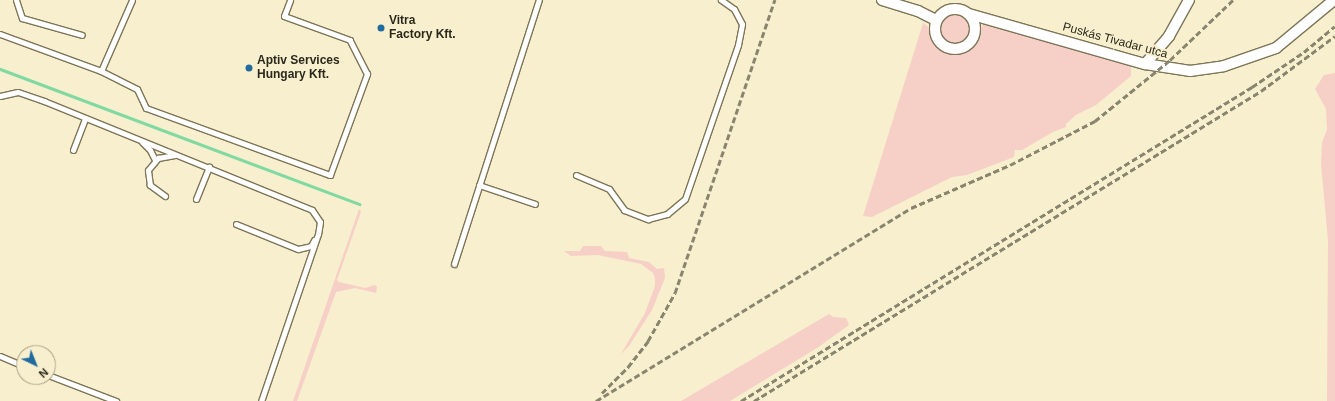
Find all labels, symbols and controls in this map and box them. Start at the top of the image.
place label: Vitra Factory Kft. [389,14,456,42]
street label: Puskás Tivadar utca [1061,20,1169,62]
marker: Vitra Factory Kft. [376,23,386,33]
place label: Aptiv Services Hungary Kft. [257,54,340,82]
marker: Aptiv Services Hungary Kft. [244,63,254,73]
north arrow [16,345,56,385]
text: N [37,366,51,380]

